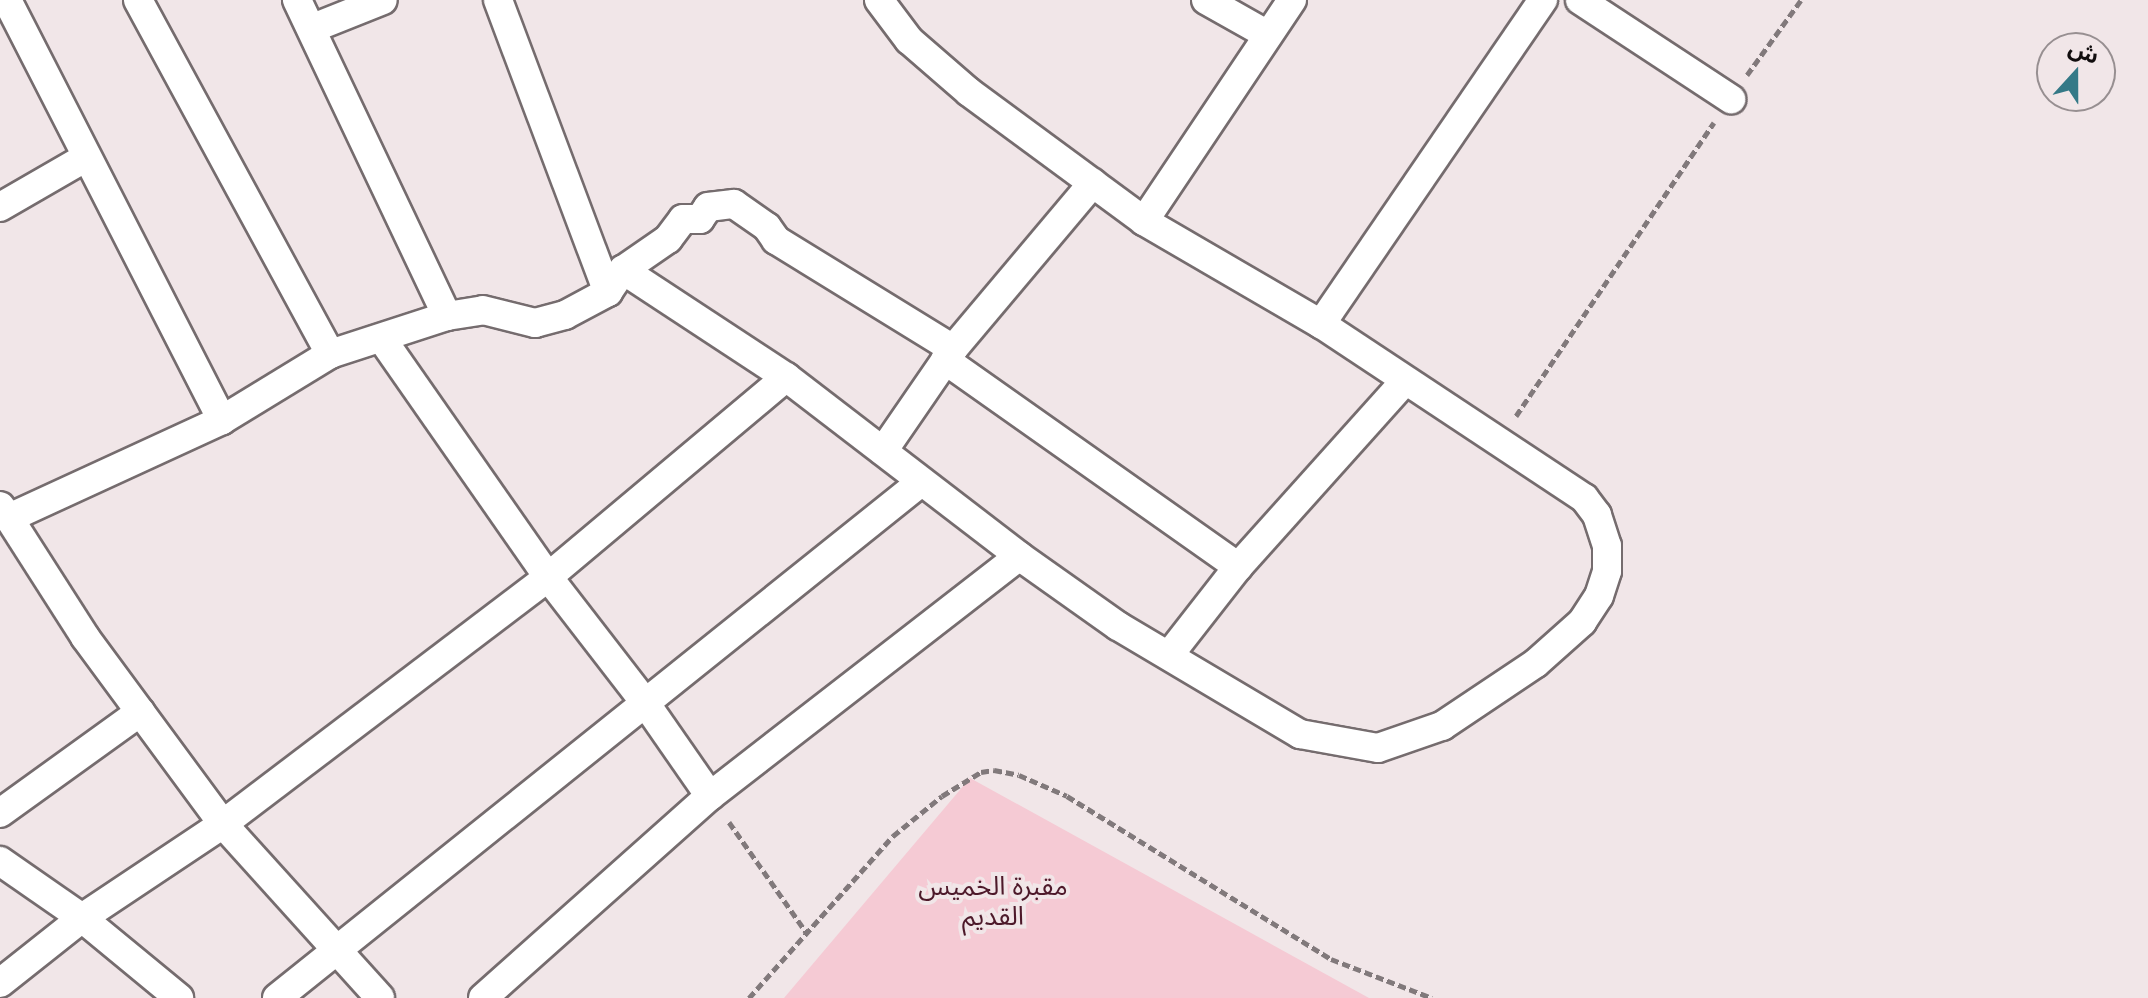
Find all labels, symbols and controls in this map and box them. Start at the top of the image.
north arrow [2036,32,2116,112]
text: ش [2065,33,2103,70]
park label: مقبرة الخميس القديم [918,870,1068,932]

